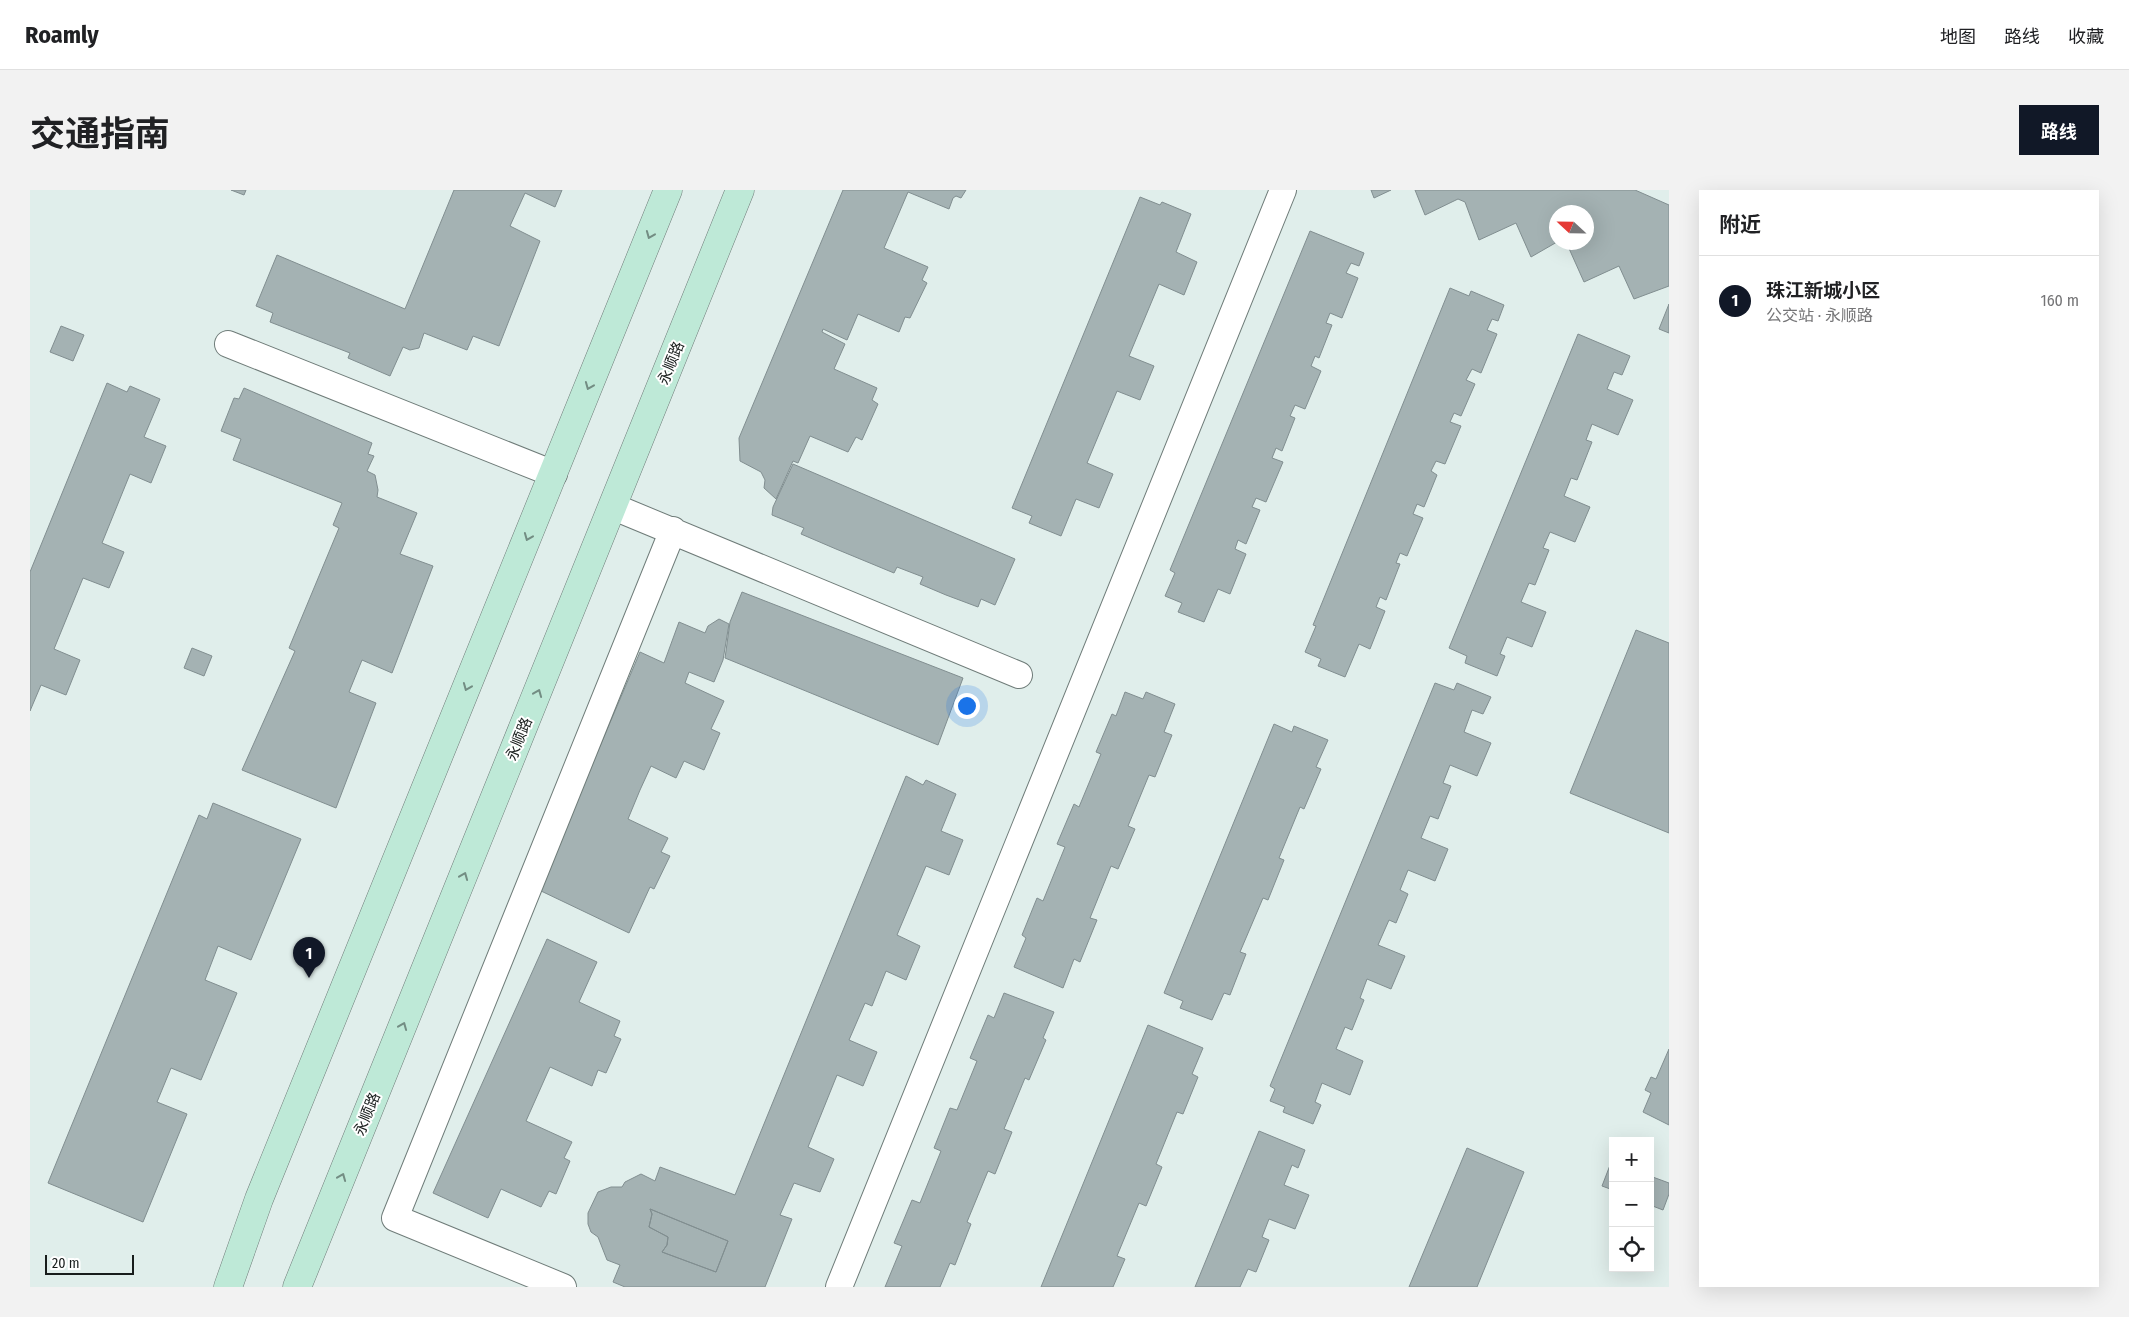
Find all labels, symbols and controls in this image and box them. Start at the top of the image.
text: Roamly [25,21,99,49]
text: 地图 [1940,26,1976,48]
text: 路线 [2004,26,2040,48]
text: 收藏 [2068,26,2104,48]
button: 路线 [2019,105,2099,155]
text: 交通指南 [30,113,170,155]
north arrow [1549,205,1594,250]
text: 附近 [1719,212,1761,238]
one-way arrow [646,230,656,239]
text: 珠江新城小区 [1766,279,1880,302]
text: 1 [1732,291,1738,310]
text: 160 m [2040,291,2079,310]
text: 公交站 · 永顺路 [1766,306,1873,325]
street label: 永顺路 [654,339,688,387]
one-way arrow [585,381,595,390]
one-way arrow [524,532,535,541]
one-way arrow [463,682,473,691]
one-way arrow [532,689,542,698]
your location [954,693,980,719]
street label: 永顺路 [502,715,536,763]
one-way arrow [457,872,468,881]
pin: 1 [293,937,325,978]
one-way arrow [396,1022,407,1031]
street label: 永顺路 [350,1090,384,1138]
map controls [1609,1137,1654,1272]
button: + [1609,1137,1654,1182]
one-way arrow [336,1173,346,1182]
button: − [1609,1182,1654,1227]
button: locate [1609,1227,1654,1272]
scale bar [45,1252,134,1275]
text: 20 m [52,1255,80,1272]

